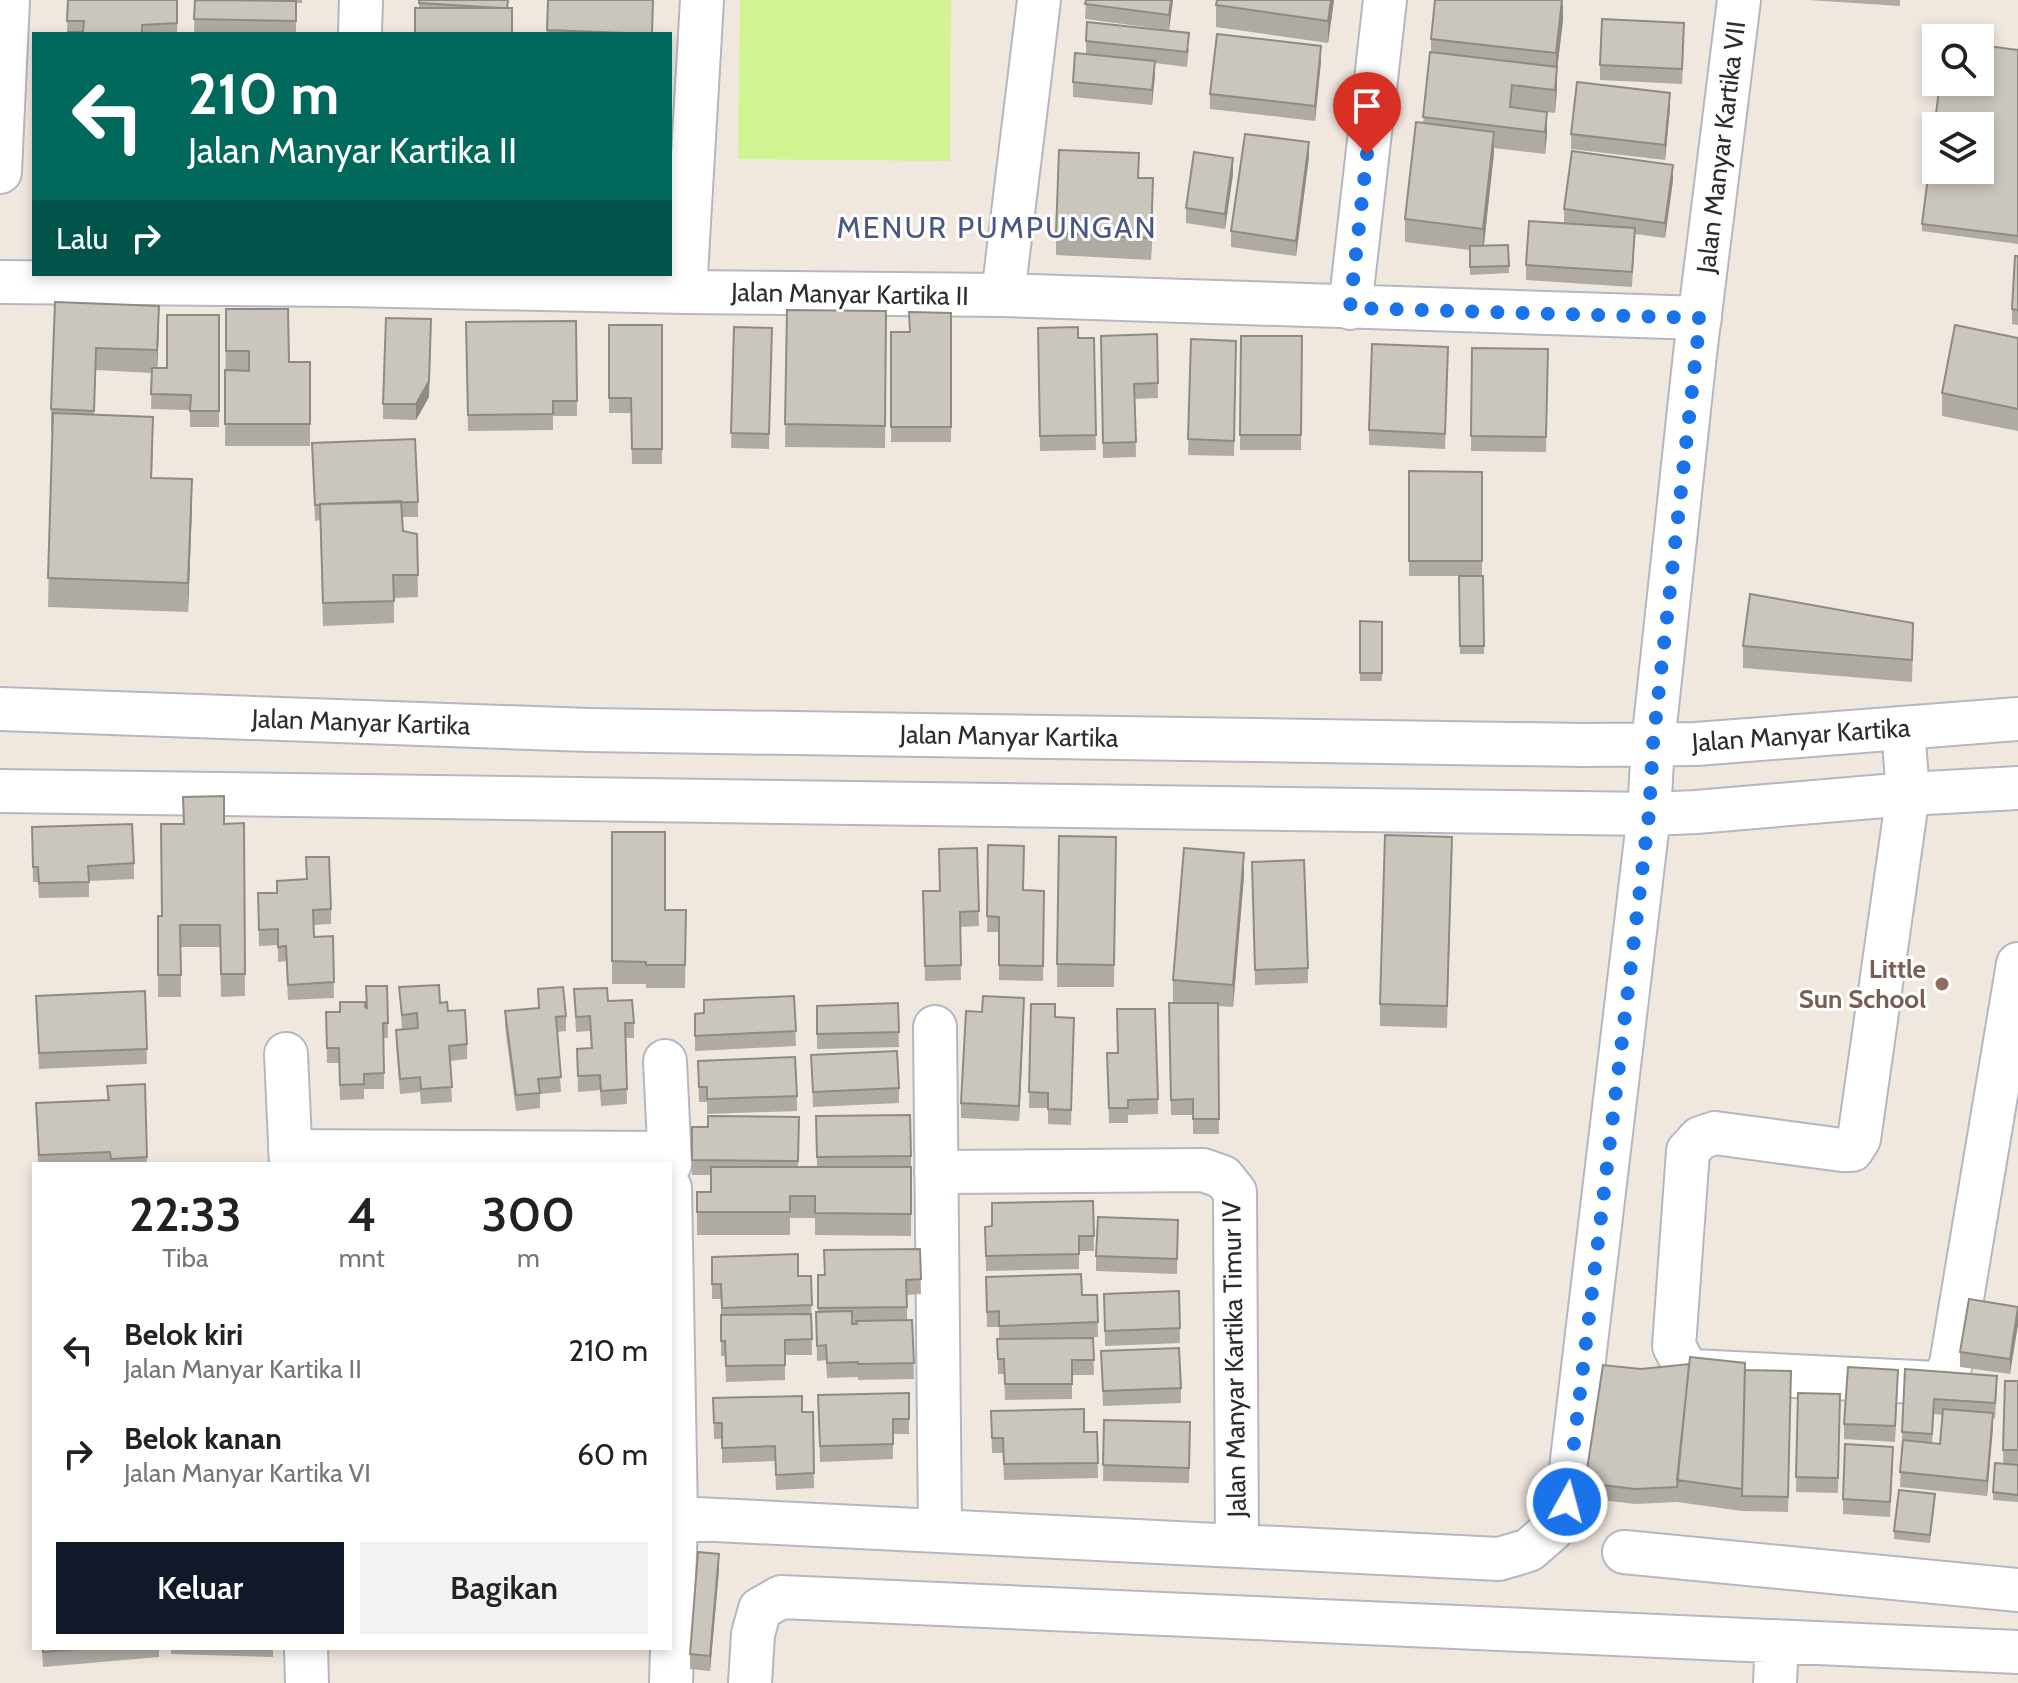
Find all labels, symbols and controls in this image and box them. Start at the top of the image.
street label: Jalan Manyar Kartika VII [1690,19,1752,276]
map controls [1922,24,1994,184]
button: search [1922,24,1994,96]
text: 210 m [188,60,339,128]
icon: left [56,64,160,168]
pin [1333,72,1401,154]
icon: arrive [1345,84,1389,128]
button: layers [1922,112,1994,184]
text: Jalan Manyar Kartika II [188,128,517,172]
district label: MENUR PUMPUNGAN [836,209,1158,246]
icon: right [124,216,168,260]
text: Lalu [56,220,108,257]
street label: Jalan Manyar Kartika II [730,276,969,312]
street label: Jalan Manyar Kartika [250,702,471,742]
street label: Jalan Manyar Kartika [1690,711,1912,759]
street label: Jalan Manyar Kartika [898,718,1119,754]
place label: Little Sun School [1799,953,1926,1015]
marker: Little Sun School [1933,975,1951,993]
text: 22:33 [129,1185,242,1243]
text: 4 [347,1185,376,1243]
text: 300 [482,1185,575,1243]
street label: Jalan Manyar Kartika Timur IV [1215,1200,1253,1519]
text: Tiba [162,1242,208,1274]
text: mnt [339,1242,385,1274]
text: m [517,1242,540,1274]
text: Belok kiri [124,1316,243,1353]
icon: left [56,1328,100,1372]
text: 210 m [568,1332,648,1369]
text: Jalan Manyar Kartika II [124,1353,362,1385]
text: Belok kanan [124,1420,282,1457]
icon: right [56,1432,100,1476]
text: 60 m [577,1436,648,1473]
text: Jalan Manyar Kartika VI [124,1457,371,1489]
position arrow [1525,1460,1609,1544]
button: Keluar [56,1542,344,1634]
button: Bagikan [360,1542,648,1634]

